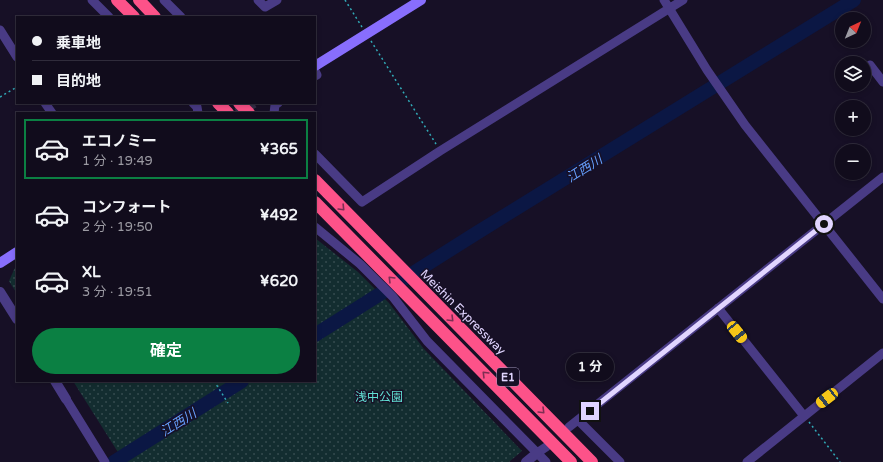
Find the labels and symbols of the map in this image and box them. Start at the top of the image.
north arrow [835,12,871,48]
water label: 江西川 [564,151,607,186]
one-way arrow [337,203,345,211]
route start [815,215,833,233]
street label: Meishin Expressway [418,267,509,358]
one-way arrow [388,276,396,284]
one-way arrow [446,314,454,322]
car [725,319,749,345]
callout: 1 分 [566,353,614,381]
road number: E1 [497,368,519,386]
one-way arrow [482,371,490,379]
car [814,386,840,410]
park label: 浅中公園 [355,390,403,404]
route end [581,402,599,420]
water label: 江西川 [158,405,201,440]
one-way arrow [537,406,545,414]

